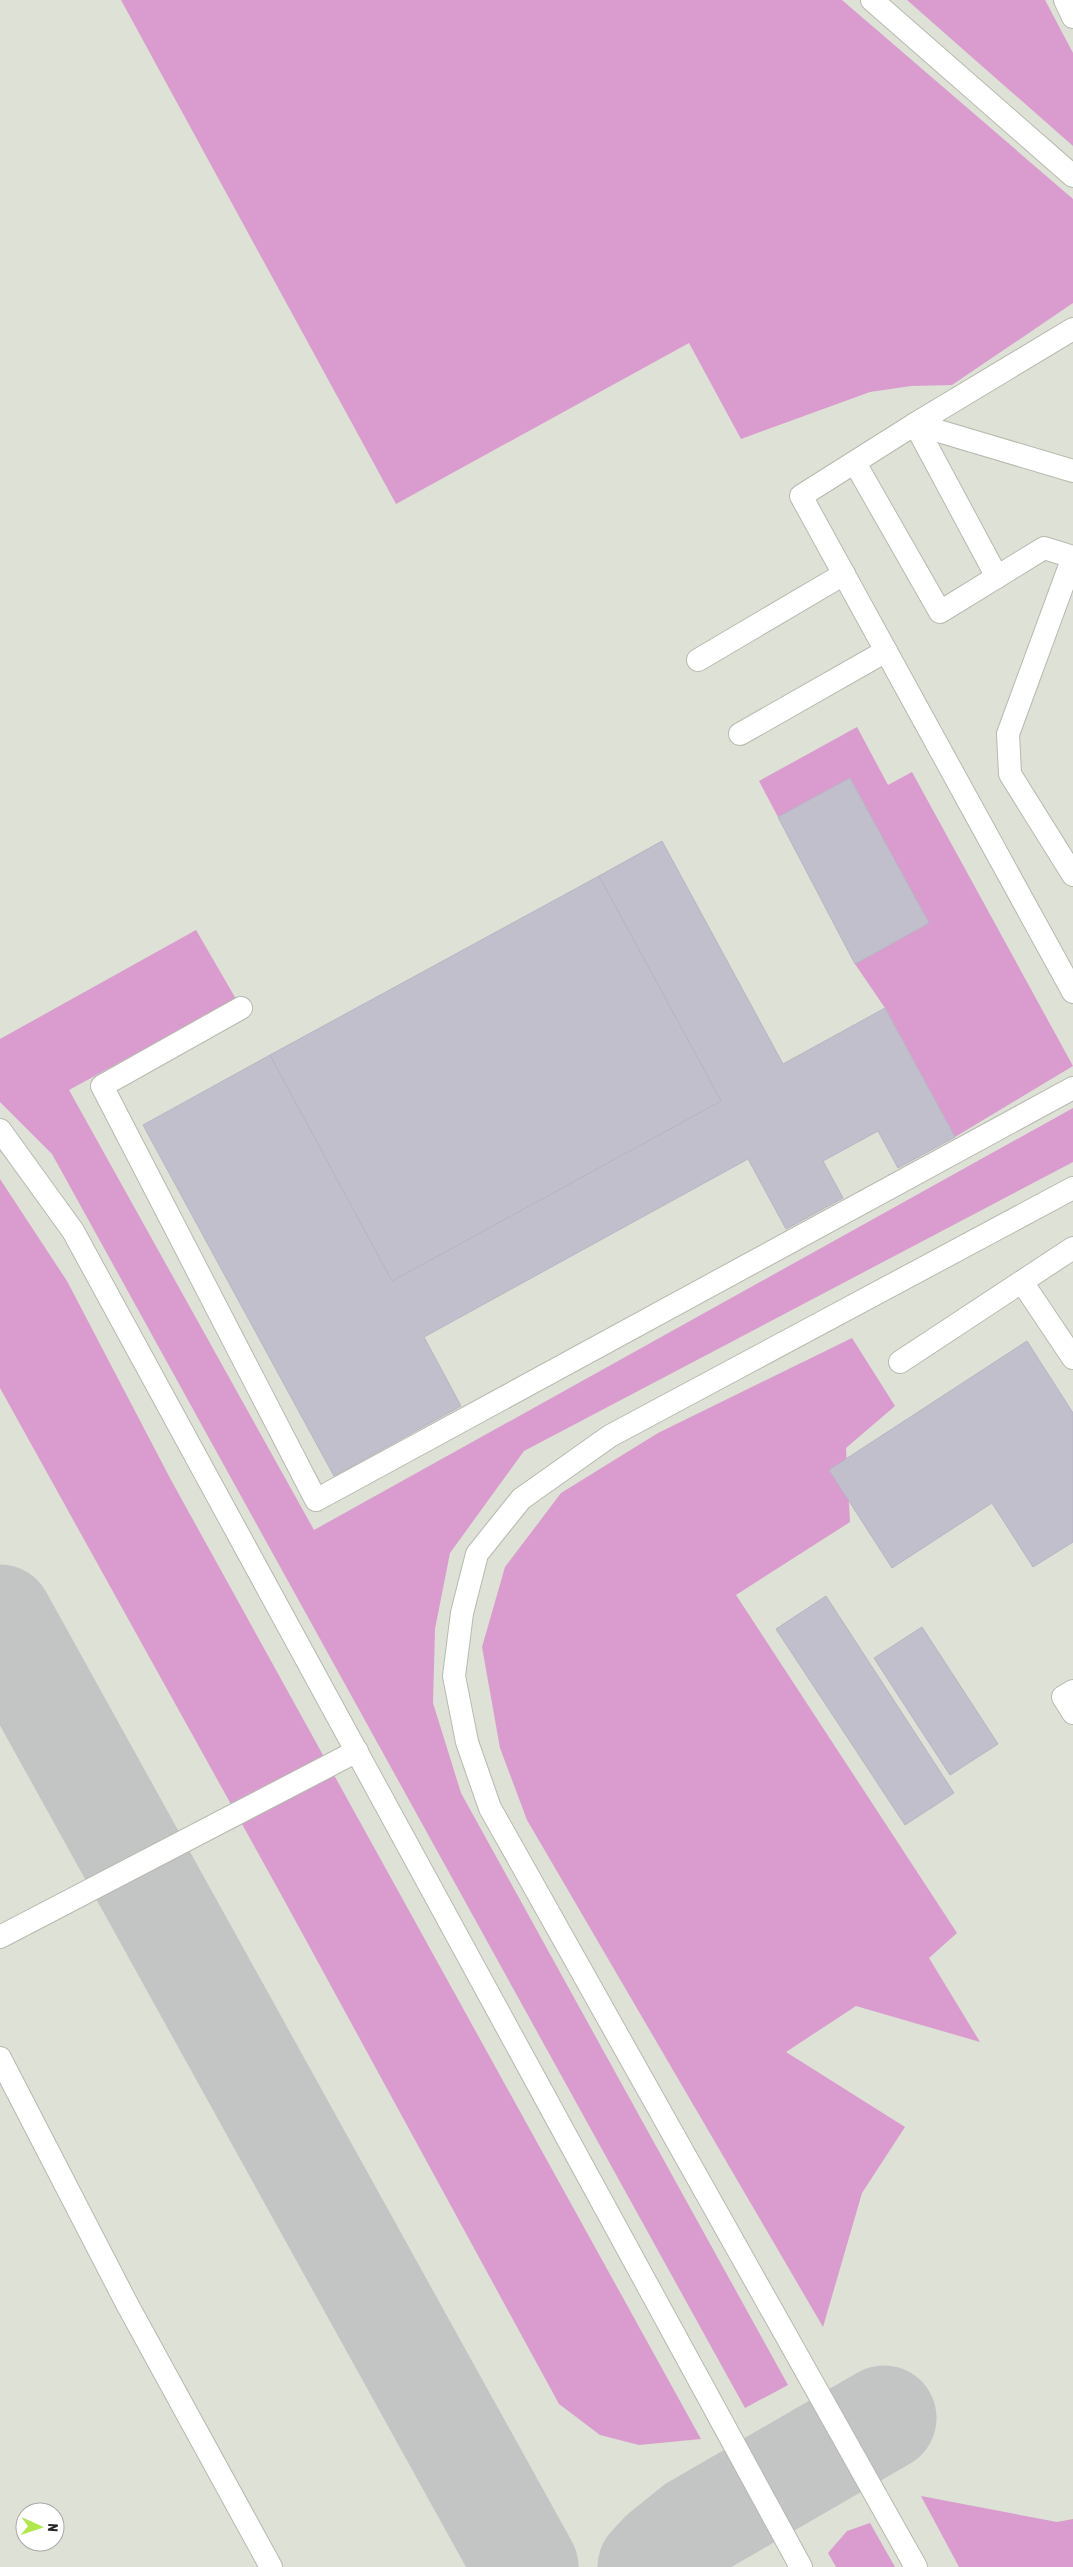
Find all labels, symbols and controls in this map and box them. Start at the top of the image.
north arrow [15,2502,65,2552]
text: N [45,2523,61,2532]

